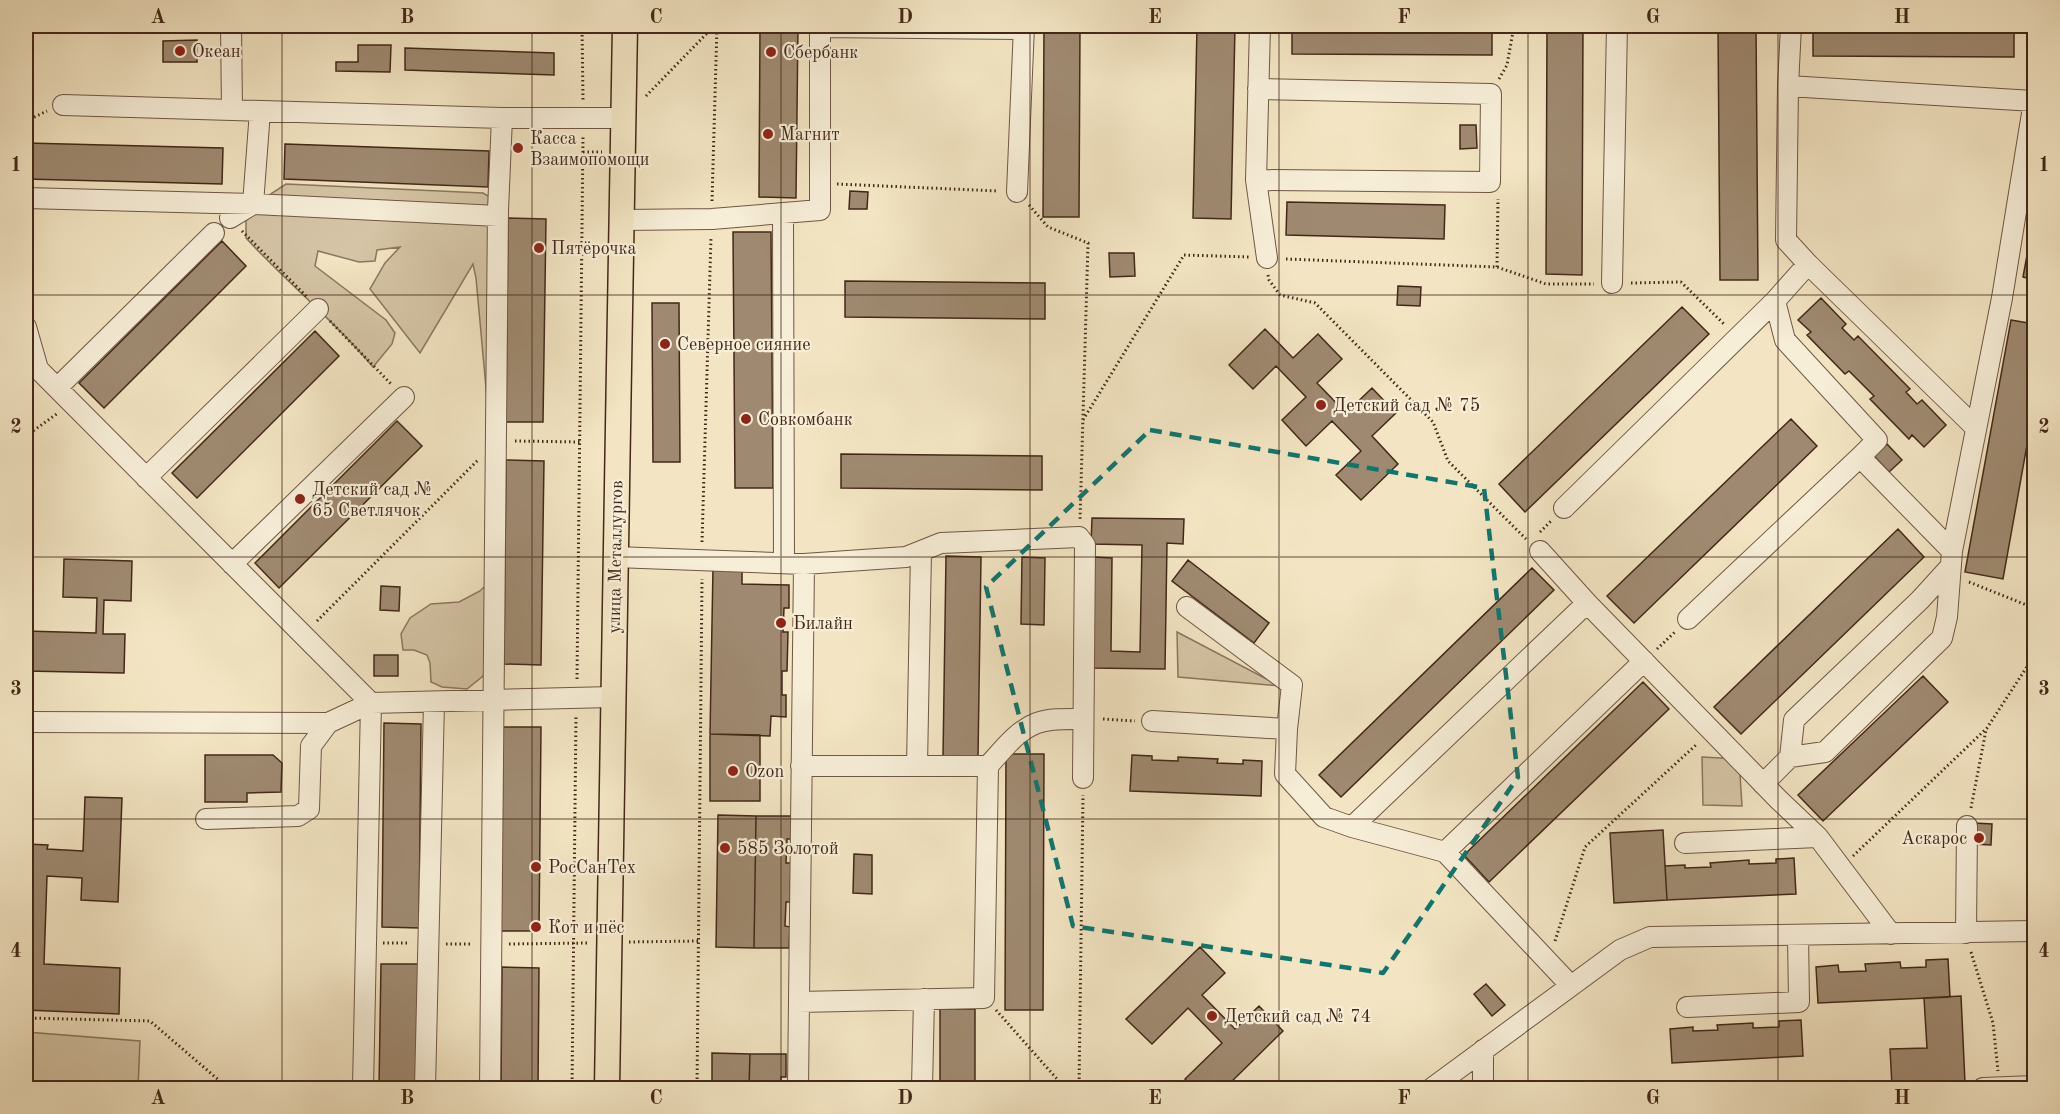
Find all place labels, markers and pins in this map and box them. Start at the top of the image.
place label: Океан [192,43,241,61]
marker: Океан [173,44,187,58]
place label: Сбербанк [783,44,858,62]
marker: Сбербанк [764,45,778,59]
place label: Магнит [780,126,840,144]
marker: Магнит [761,127,775,141]
place label: Касса Взаимопомощи [530,130,650,169]
marker: Касса Взаимопомощи [511,141,525,155]
place label: Пятёрочка [551,240,637,258]
marker: Пятёрочка [532,241,546,255]
place label: Северное сияние [677,336,810,354]
marker: Северное сияние [658,337,672,351]
place label: Детский сад № 75 [1333,397,1480,415]
marker: Детский сад № 75 [1314,398,1328,412]
place label: Совкомбанк [758,411,853,429]
marker: Совкомбанк [739,412,753,426]
place label: Детский сад № 65 Светлячок [312,481,433,520]
marker: Детский сад № 65 Светлячок [293,492,307,506]
place label: Билайн [793,615,853,633]
marker: Билайн [774,616,788,630]
place label: Ozon [745,763,784,781]
marker: Ozon [726,764,740,778]
place label: Аскарос [1901,830,1967,848]
marker: Аскарос [1972,831,1986,845]
place label: 585 Золотой [737,840,839,858]
marker: 585 Золотой [718,841,732,855]
place label: РосСанТех [548,859,636,877]
marker: РосСанТех [529,860,543,874]
place label: Кот и пёс [548,919,624,937]
marker: Кот и пёс [529,920,543,934]
place label: Детский сад № 74 [1224,1008,1371,1026]
marker: Детский сад № 74 [1205,1009,1219,1023]

